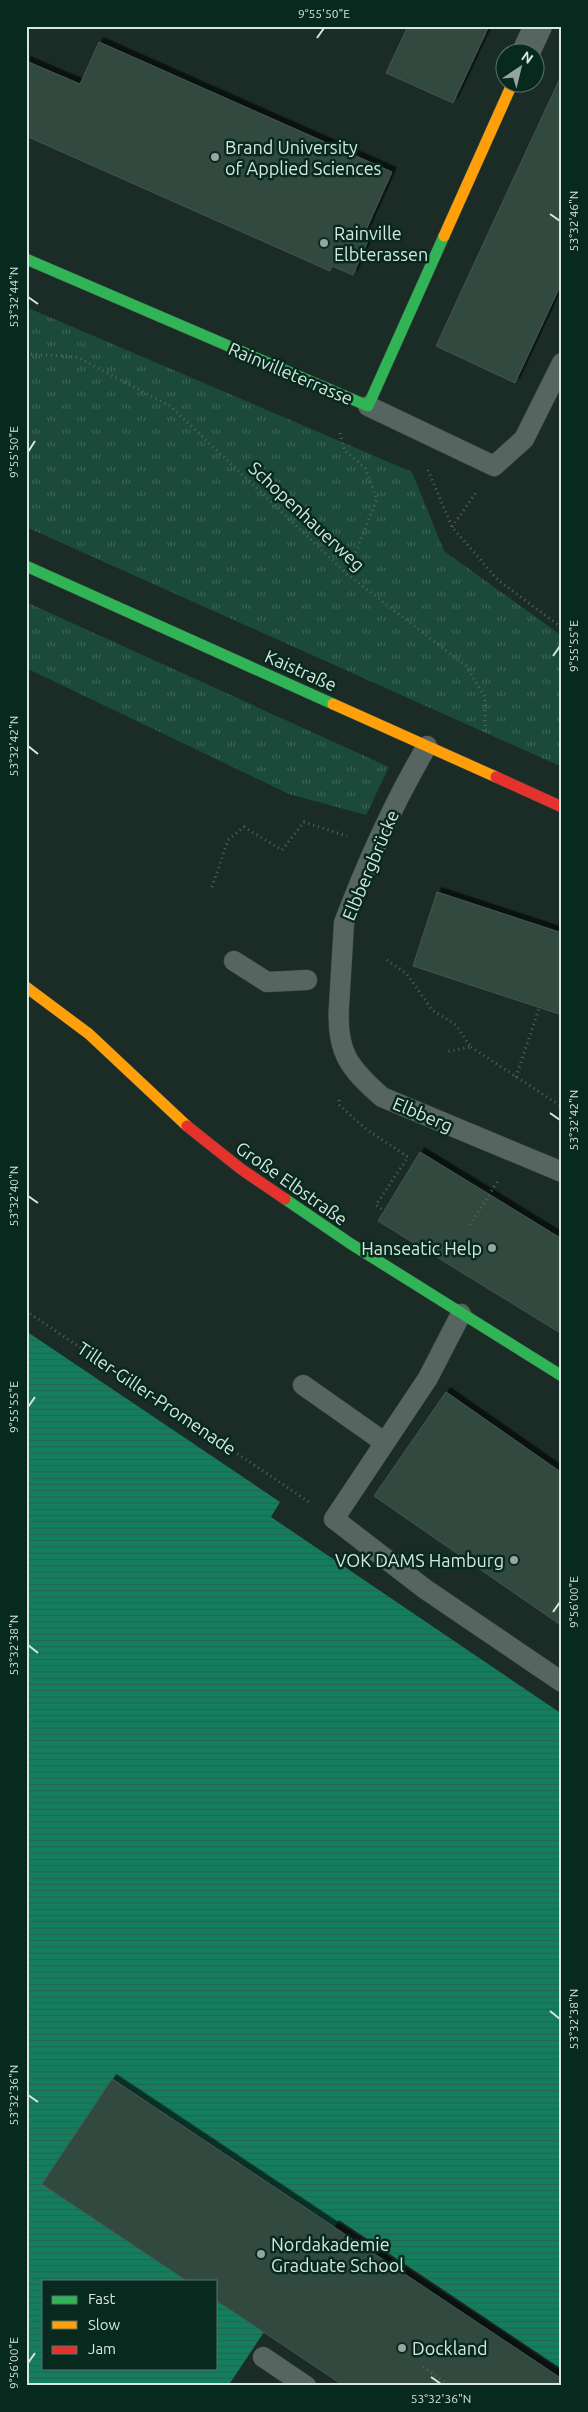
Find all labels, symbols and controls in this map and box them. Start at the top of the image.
text: 9°55'50"E [298,7,350,20]
north arrow [496,42,546,92]
text: N [519,48,536,67]
place label: Brand University of Applied Sciences [225,137,382,178]
marker: Brand University of Applied Sciences [209,151,221,163]
text: 53°32'46"N [567,191,580,251]
place label: Rainville Elbterassen [334,223,428,264]
marker: Rainville Elbterassen [318,237,330,249]
text: 53°32'44"N [7,267,20,327]
street label: Rainvilleterrasse [226,338,356,408]
text: 9°55'50"E [7,426,20,478]
street label: Schopenhauerweg [245,457,369,575]
text: 9°55'55"E [567,620,580,672]
street label: Kaistraße [262,645,340,695]
text: 53°32'42"N [7,716,20,776]
street label: Elbbergbrücke [338,807,402,923]
text: 53°32'42"N [567,1090,580,1150]
street label: Elbberg [390,1092,456,1136]
street label: Große Elbstraße [233,1137,351,1229]
text: 53°32'40"N [7,1166,20,1226]
place label: Hanseatic Help [361,1238,482,1258]
marker: Hanseatic Help [486,1242,498,1254]
street label: Tiller-Giller-Promenade [74,1337,240,1459]
text: 9°55'55"E [7,1381,20,1433]
place label: VOK DAMS Hamburg [335,1550,504,1570]
marker: VOK DAMS Hamburg [508,1554,520,1566]
text: 9°56'00"E [567,1576,580,1628]
text: 53°32'38"N [7,1615,20,1675]
text: 53°32'38"N [567,1989,580,2049]
text: 53°32'36"N [7,2065,20,2125]
place label: Nordakademie Graduate School [271,2234,404,2275]
marker: Nordakademie Graduate School [255,2248,267,2260]
legend [42,2280,218,2370]
text: Fast [88,2290,116,2307]
text: Slow [88,2316,121,2333]
text: 9°56'00"E [7,2337,20,2389]
place label: Dockland [412,2338,488,2358]
text: Jam [88,2340,116,2357]
marker: Dockland [396,2342,408,2354]
text: 53°32'36"N [411,2392,471,2405]

